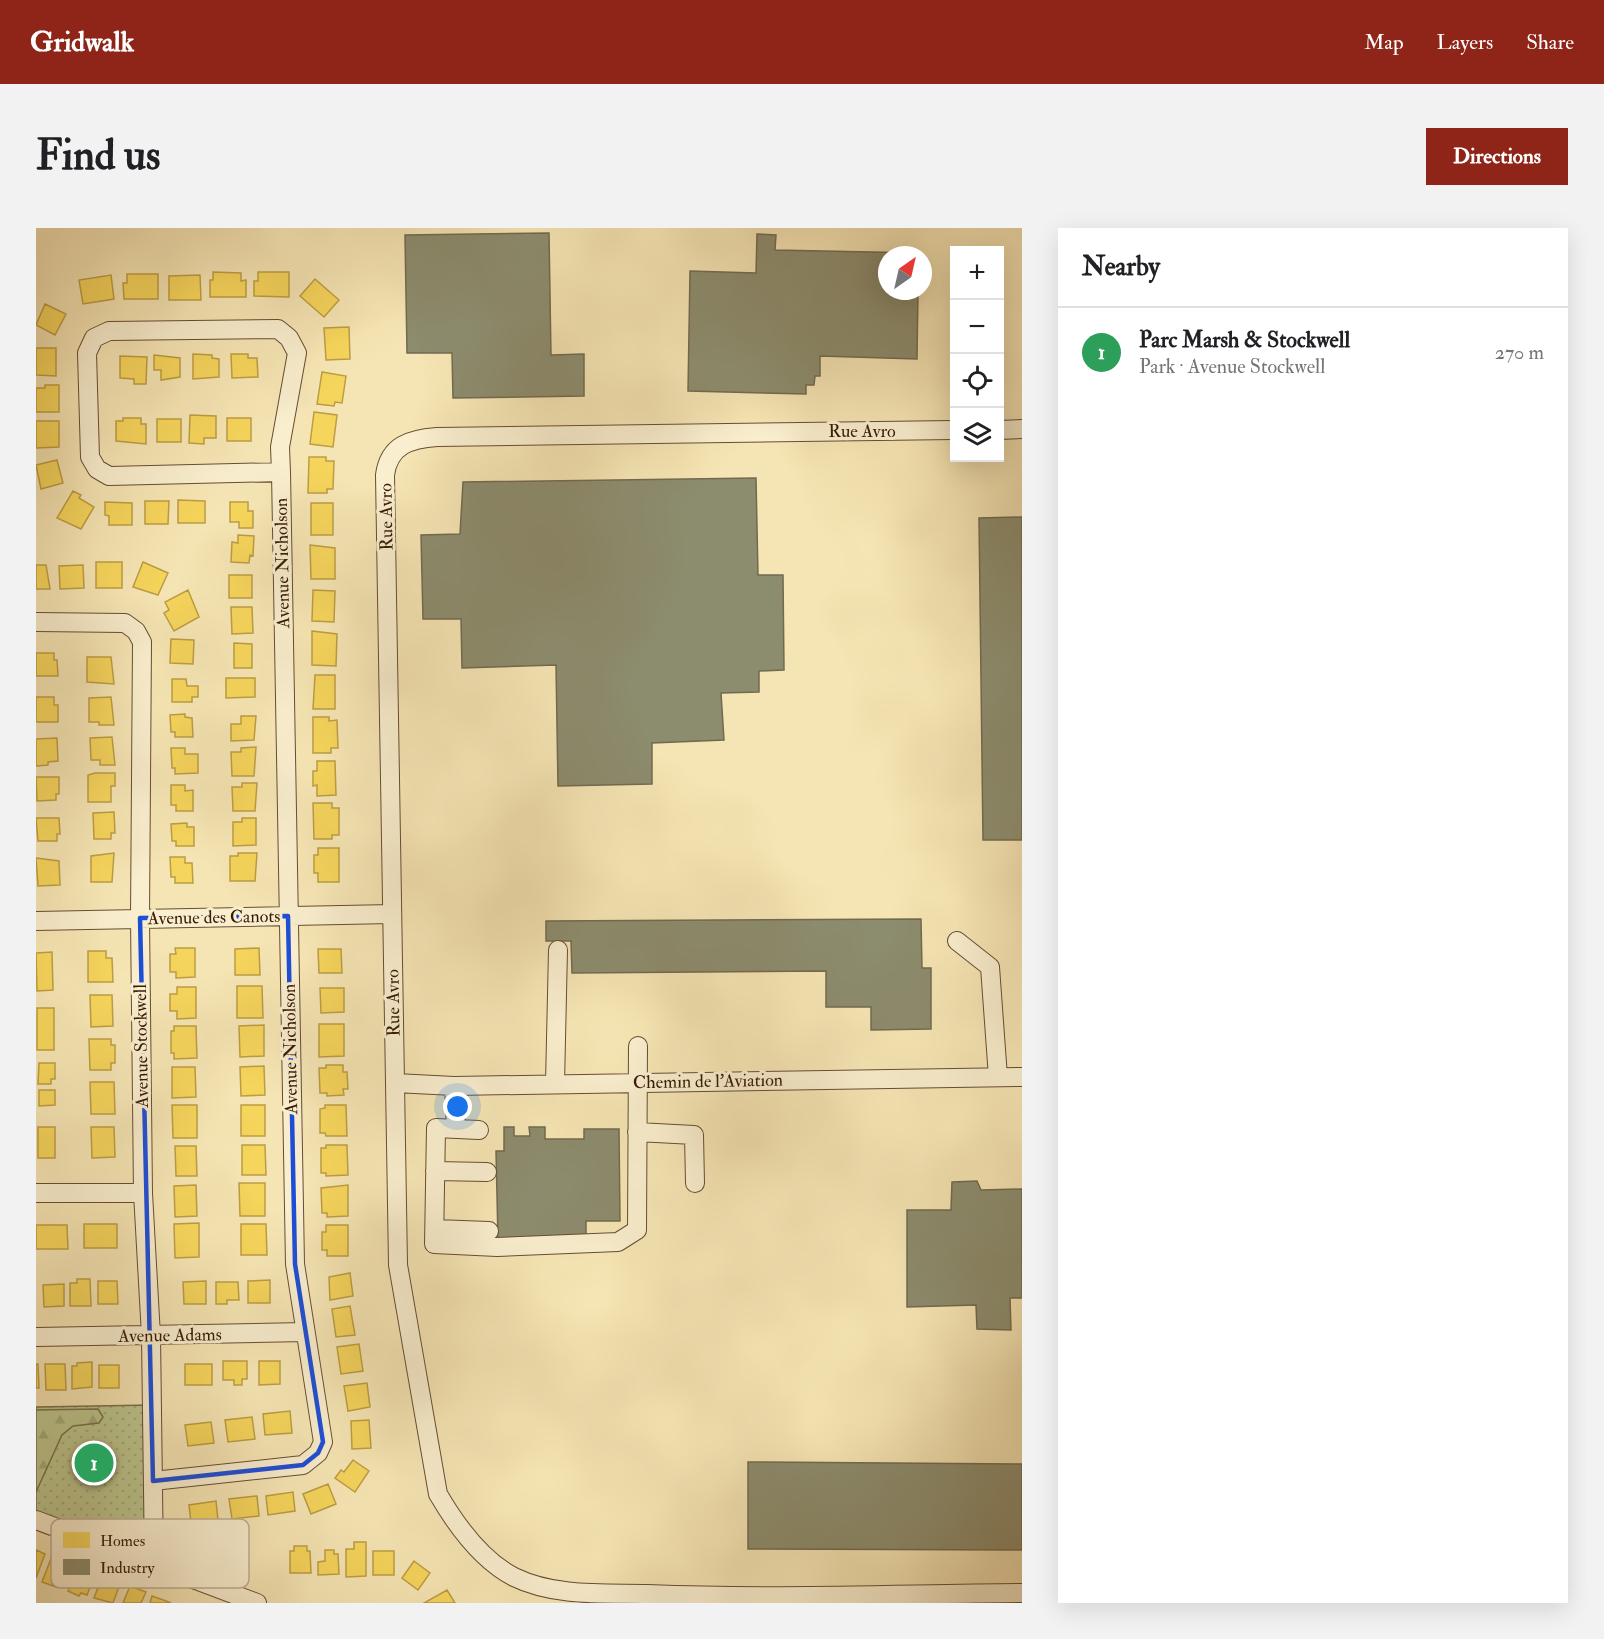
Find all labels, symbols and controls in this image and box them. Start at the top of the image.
text: Gridwalk [30,25,134,60]
text: Map [1364,29,1404,56]
text: Layers [1437,29,1493,56]
text: Share [1526,29,1574,56]
button: Directions [1426,128,1568,185]
text: Find us [36,130,160,182]
north arrow [878,246,932,300]
map controls [950,246,1004,462]
button: + [950,246,1004,300]
text: Nearby [1082,251,1160,283]
button: − [950,300,1004,354]
text: Parc Marsh & Stockwell [1139,326,1350,354]
text: 1 [1098,340,1105,365]
text: 270 m [1495,340,1544,365]
button: locate [950,354,1004,408]
text: Park · Avenue Stockwell [1139,354,1325,379]
button: layers [950,408,1004,462]
street label: Rue Avro [828,420,896,443]
street label: Rue Avro [374,483,399,551]
street label: Avenue Nicholson [270,497,295,629]
street label: Avenue des Canots [146,905,281,930]
street label: Rue Avro [381,969,406,1037]
street label: Avenue Nicholson [278,983,303,1115]
street label: Avenue Stockwell [129,984,154,1109]
street label: Chemin de l'Aviation [633,1069,783,1094]
your location [443,1092,472,1121]
street label: Avenue Adams [117,1323,222,1348]
pin: 1 [74,1440,114,1486]
legend [51,1519,249,1588]
text: Homes [100,1531,145,1551]
text: Industry [100,1558,155,1578]

